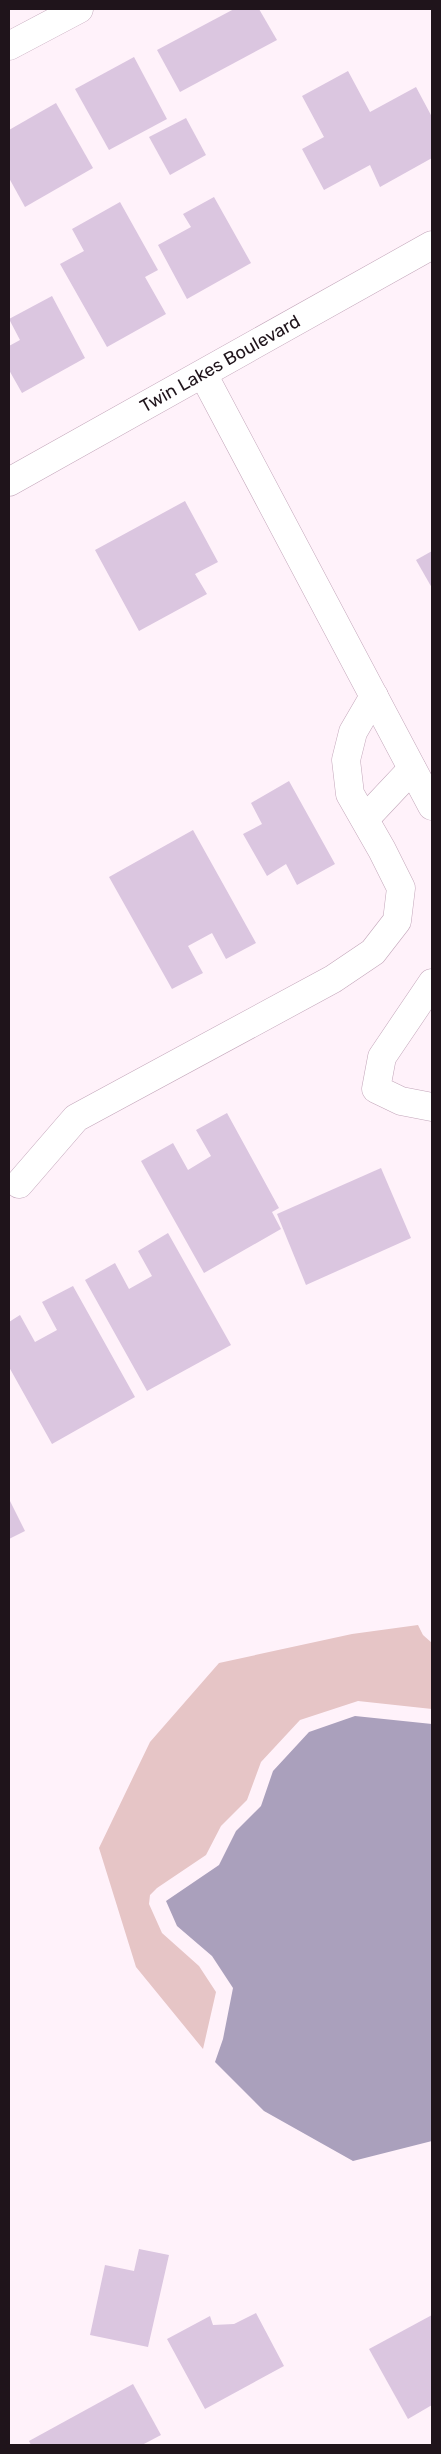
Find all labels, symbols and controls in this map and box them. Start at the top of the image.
street label: Twin Lakes Boulevard [136,310,304,417]

